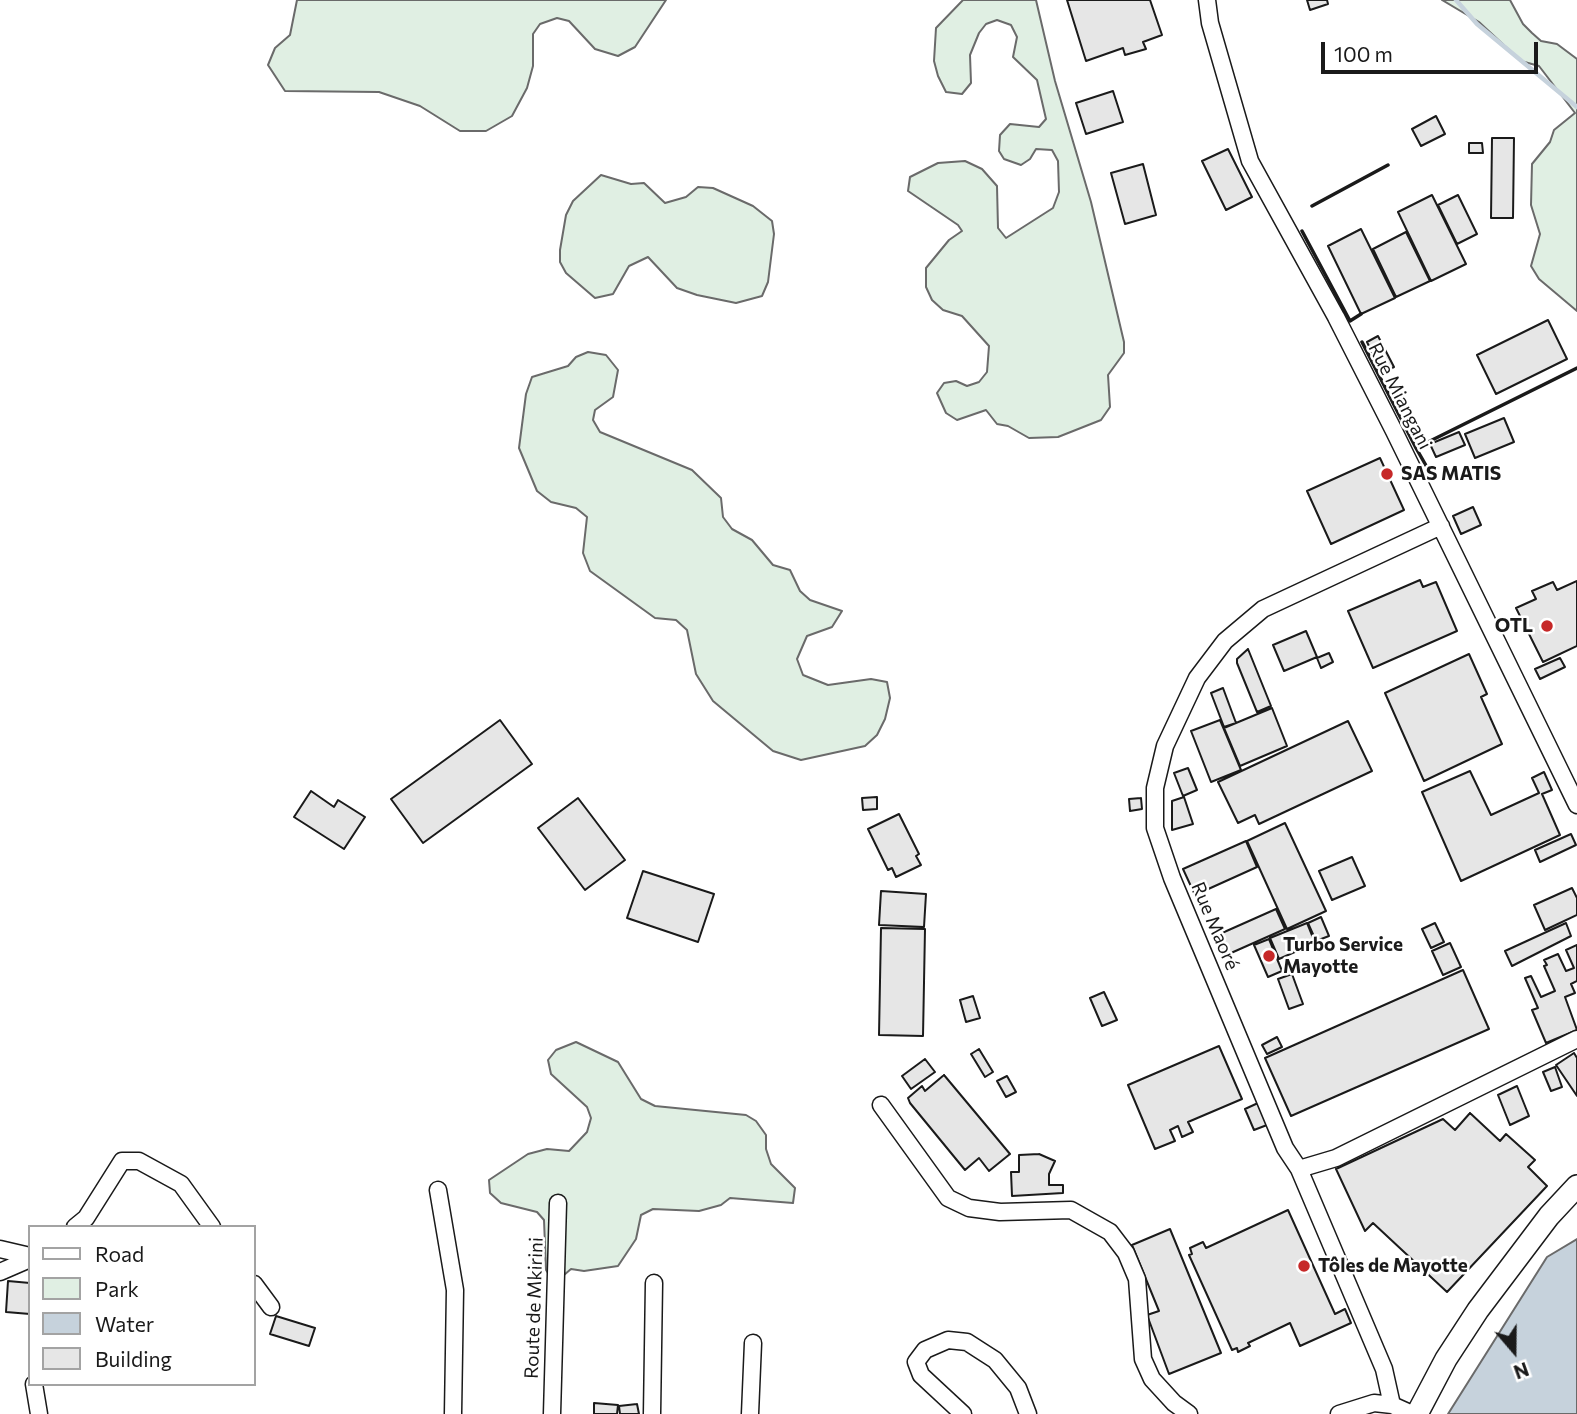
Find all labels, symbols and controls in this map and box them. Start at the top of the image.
scale bar [1325,28,1542,72]
text: 100 m [1334,41,1393,66]
street label: Rue Miangani [1363,339,1437,453]
place label: SAS MATIS [1401,463,1501,485]
marker: SAS MATIS [1379,466,1395,482]
place label: OTL [1495,615,1533,637]
marker: OTL [1539,618,1555,634]
street label: Rue Maoré [1186,879,1244,973]
place label: Turbo Service Mayotte [1283,934,1403,978]
marker: Turbo Service Mayotte [1261,948,1277,964]
legend [28,1225,256,1386]
street label: Route de Mkirini [520,1237,548,1379]
text: Road [95,1241,144,1266]
place label: Tôles de Mayotte [1318,1255,1468,1277]
marker: Tôles de Mayotte [1296,1258,1312,1274]
text: Park [95,1276,139,1301]
text: Water [95,1311,154,1336]
north arrow [1479,1316,1549,1386]
text: Building [95,1346,172,1371]
text: N [1511,1358,1532,1384]

